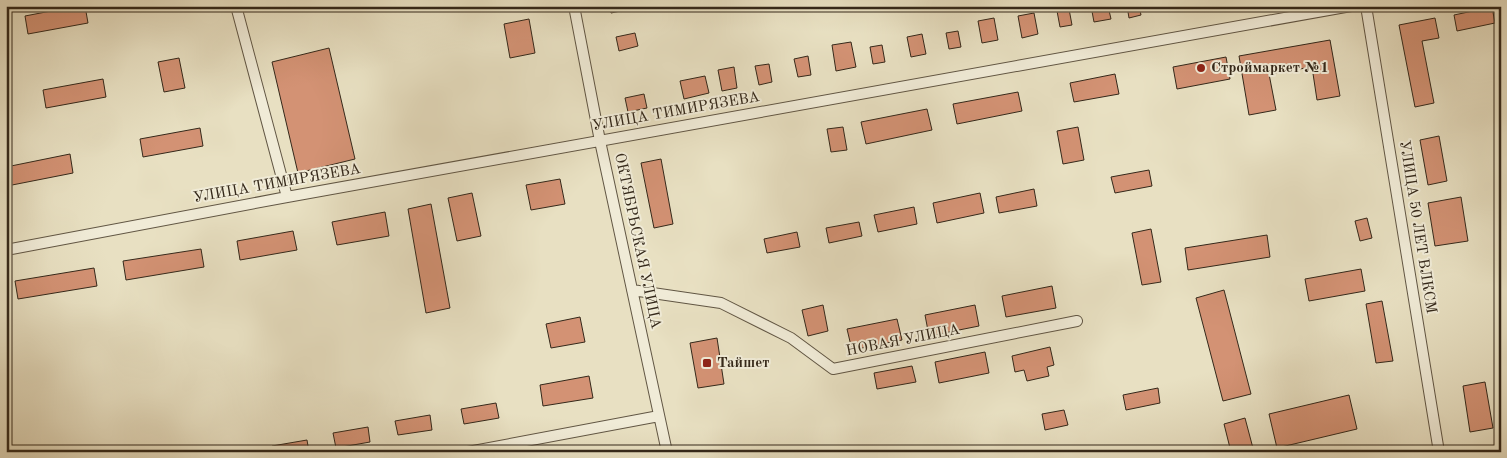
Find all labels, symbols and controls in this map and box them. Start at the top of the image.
place label: Строймаркет №1 [1211,61,1329,76]
marker: Строймаркет №1 [1195,62,1207,74]
street label: УЛИЦА ТИМИРЯЗЕВА [591,90,761,134]
street label: УЛИЦА 50 ЛЕТ ВЛКСМ [1396,139,1438,315]
street label: ОКТЯБРЬСКАЯ УЛИЦА [611,152,663,331]
street label: УЛИЦА ТИМИРЯЗЕВА [192,162,362,206]
street label: НОВАЯ УЛИЦА [845,322,962,359]
place label: Тайшет [717,356,770,371]
marker: Тайшет [701,357,713,369]

